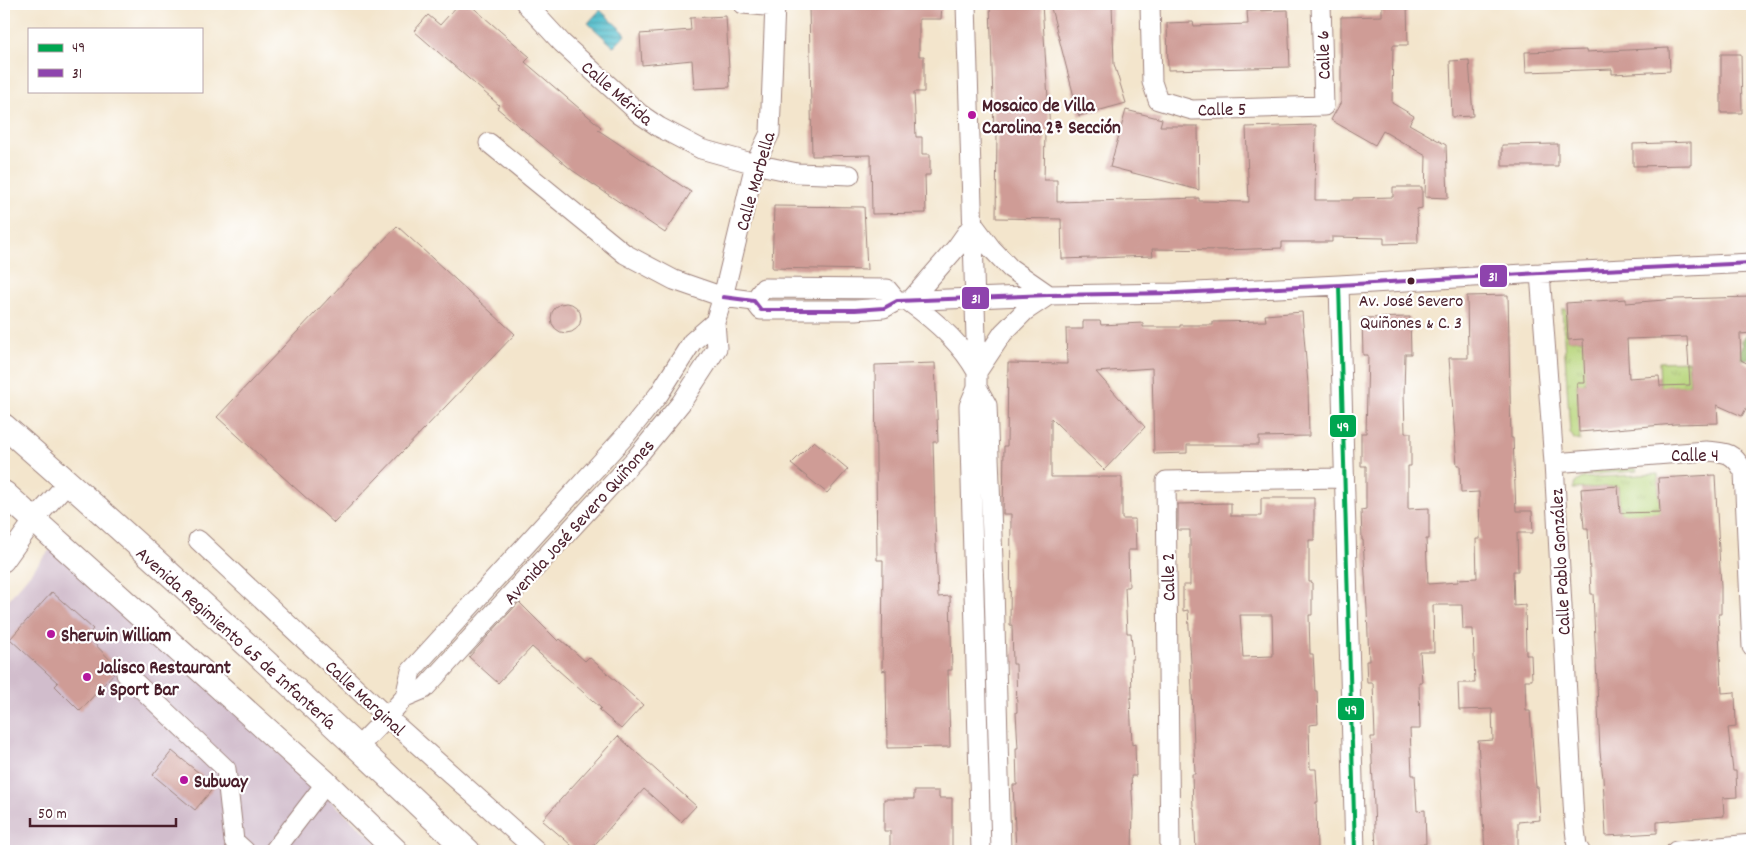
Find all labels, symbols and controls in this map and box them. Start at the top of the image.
legend [28,28,202,92]
street label: Calle 6 [1311,30,1340,80]
text: 49 [72,38,85,60]
street label: Calle Mérida [574,56,658,134]
text: 31 [72,64,82,86]
place label: Mosaico de Villa Carolina 2ª Sección [982,94,1121,143]
street label: Calle 5 [1197,98,1247,125]
marker: Mosaico de Villa Carolina 2ª Sección [966,109,978,121]
street label: Calle Marbella [730,128,785,235]
line badge: 31 [1479,264,1508,288]
text: 31 [1488,268,1498,288]
marker: Av. José Severo Quiñones & C. 3 [1406,276,1416,286]
line badge: 31 [961,286,990,310]
text: 31 [971,290,981,310]
place label: Av. José Severo Quiñones & C. 3 [1359,290,1463,337]
line badge: 49 [1329,414,1357,438]
text: 49 [1337,418,1349,438]
street label: Avenida José Severo Quiñones [499,434,663,612]
street label: Calle 4 [1671,444,1719,471]
street label: Calle Pablo González [1545,488,1580,636]
street label: Avenida Regimiento 65 de Infantería [128,542,342,738]
street label: Calle 2 [1157,553,1184,601]
place label: Sherwin William [61,624,171,651]
marker: Sherwin William [45,628,57,640]
street label: Calle Marginal [317,655,410,744]
place label: Jalisco Restaurant & Sport Bar [97,656,231,705]
marker: Jalisco Restaurant & Sport Bar [81,671,93,683]
line badge: 49 [1337,697,1365,721]
text: 49 [1345,701,1357,721]
place label: Subway [194,770,249,797]
marker: Subway [178,774,190,786]
scale bar [30,795,176,827]
text: 50 m [38,804,67,826]

